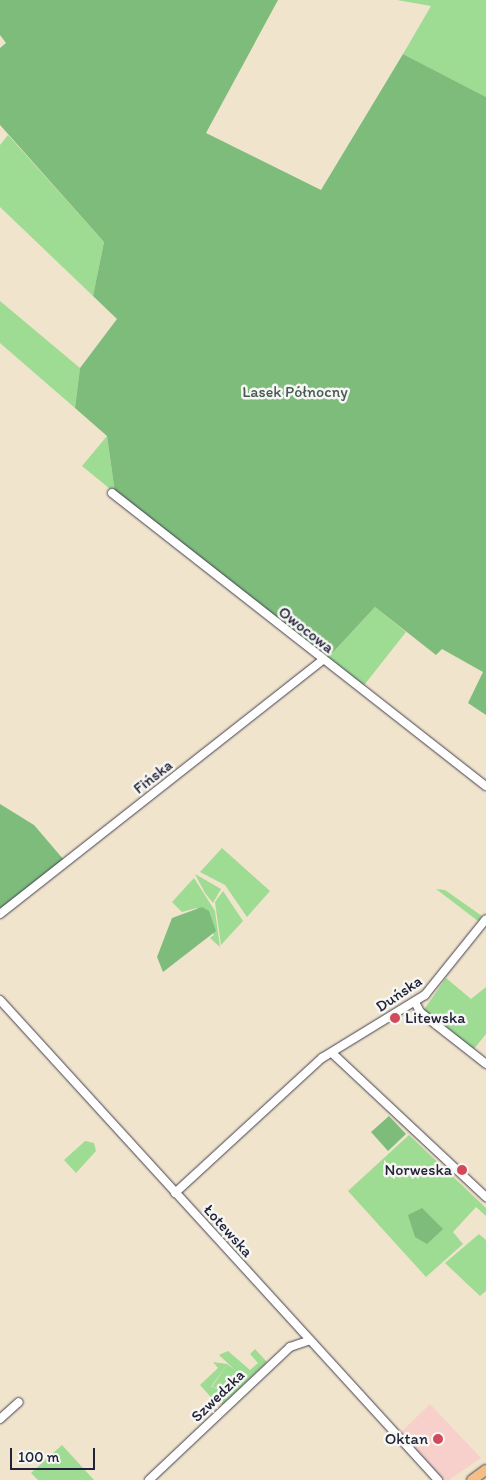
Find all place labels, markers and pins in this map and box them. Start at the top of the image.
place label: Litewska [405,1008,465,1028]
marker: Litewska [389,1012,401,1024]
place label: Norweska [384,1160,452,1180]
marker: Norweska [456,1164,468,1176]
place label: Oktan [385,1429,428,1449]
marker: Oktan [432,1433,444,1445]

